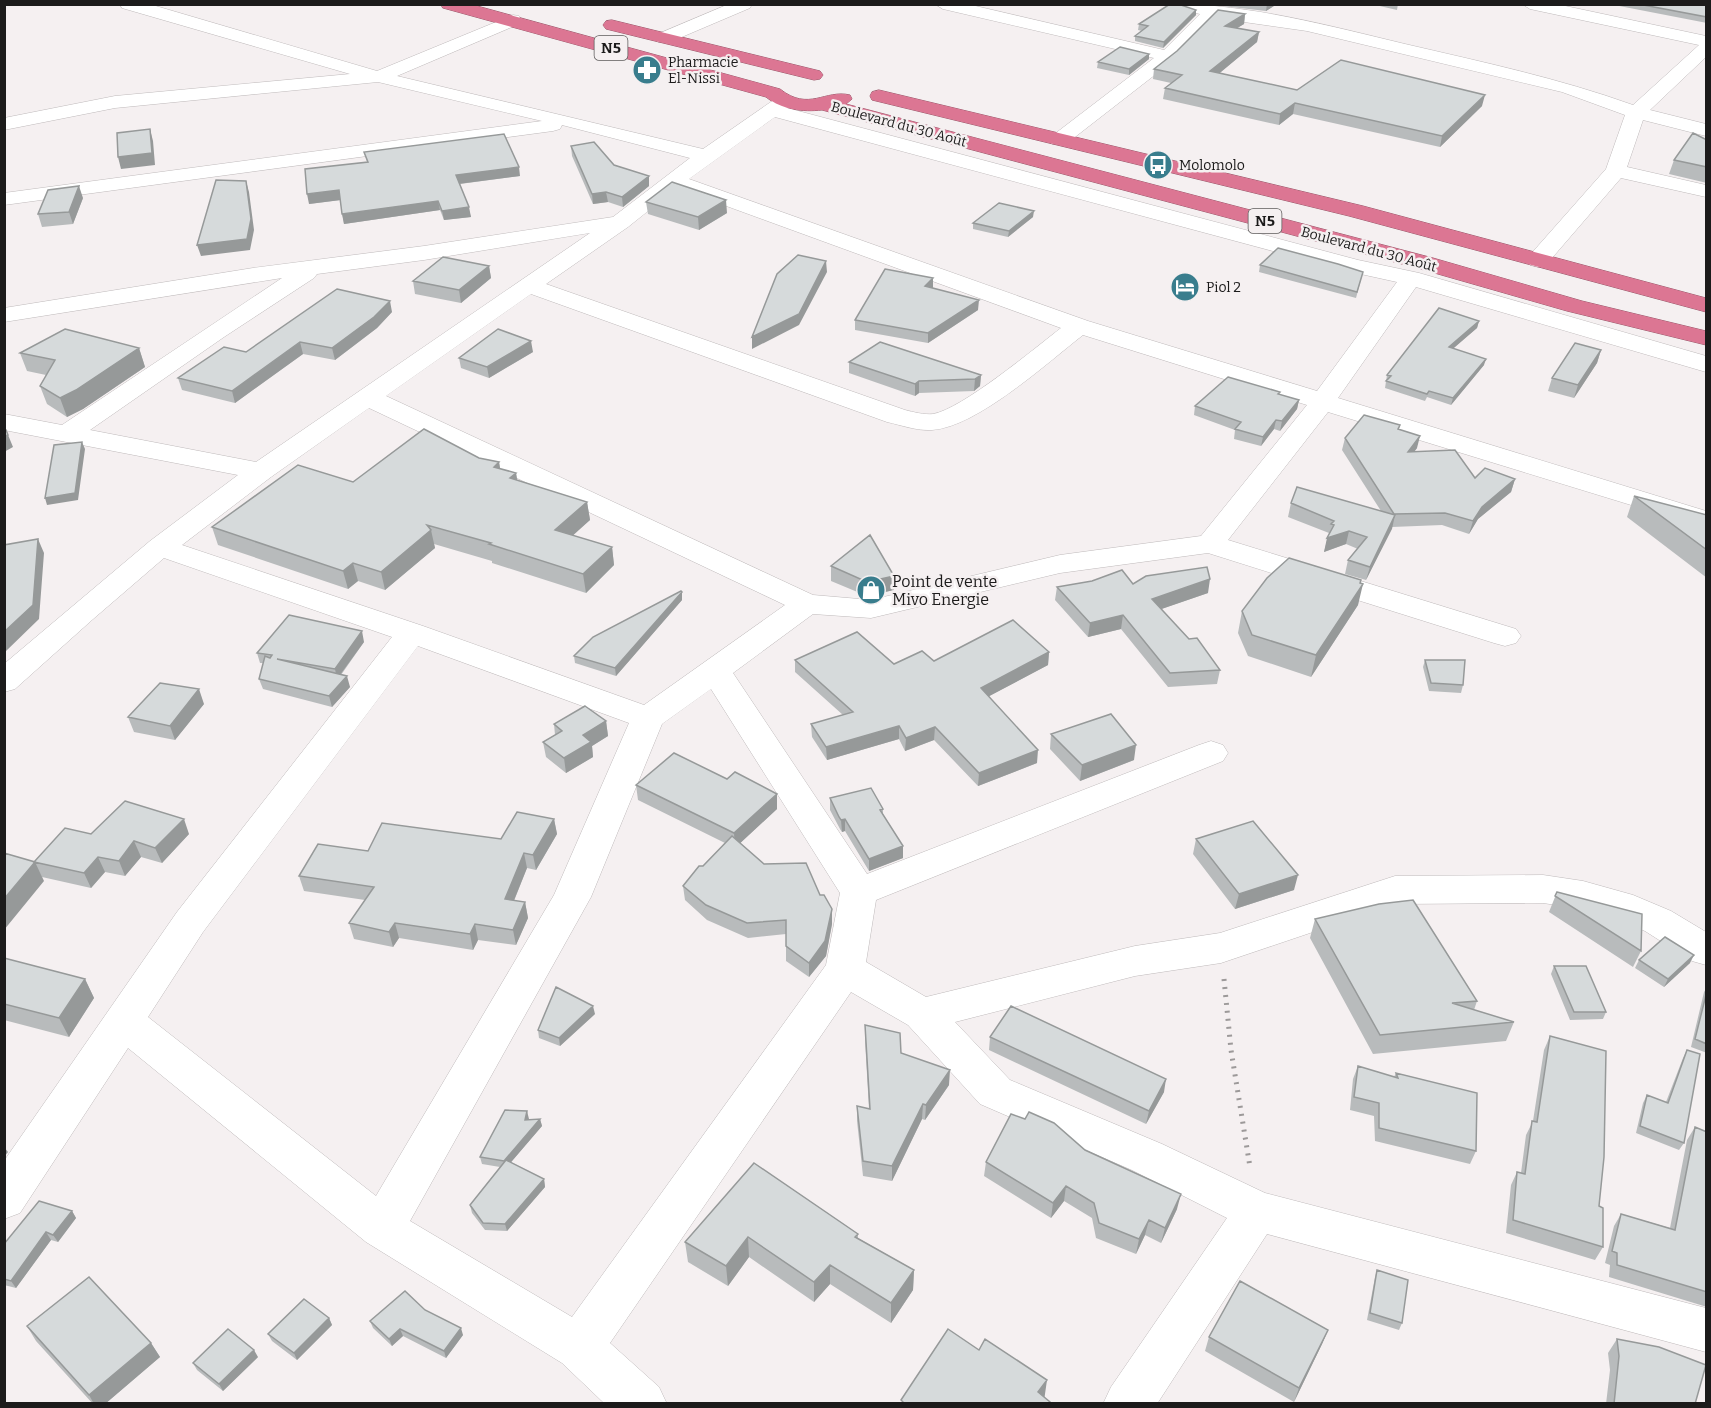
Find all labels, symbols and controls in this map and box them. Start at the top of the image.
road number: N5 [594,36,628,60]
pharmacy icon: Pharmacie El-Nissi [631,54,663,86]
place label: Pharmacie El-Nissi [668,54,738,87]
street label: Boulevard du 30 Août [829,98,969,151]
bus stop icon: Molomolo [1142,149,1174,181]
place label: Molomolo [1179,157,1245,174]
road number: N5 [1248,209,1282,233]
street label: Boulevard du 30 Août [1299,223,1439,276]
hotel icon: Piol 2 [1169,271,1201,303]
place label: Piol 2 [1206,279,1241,296]
place label: Point de vente Mivo Energie [892,572,997,609]
shop icon: Point de vente Mivo Energie [855,574,887,606]

